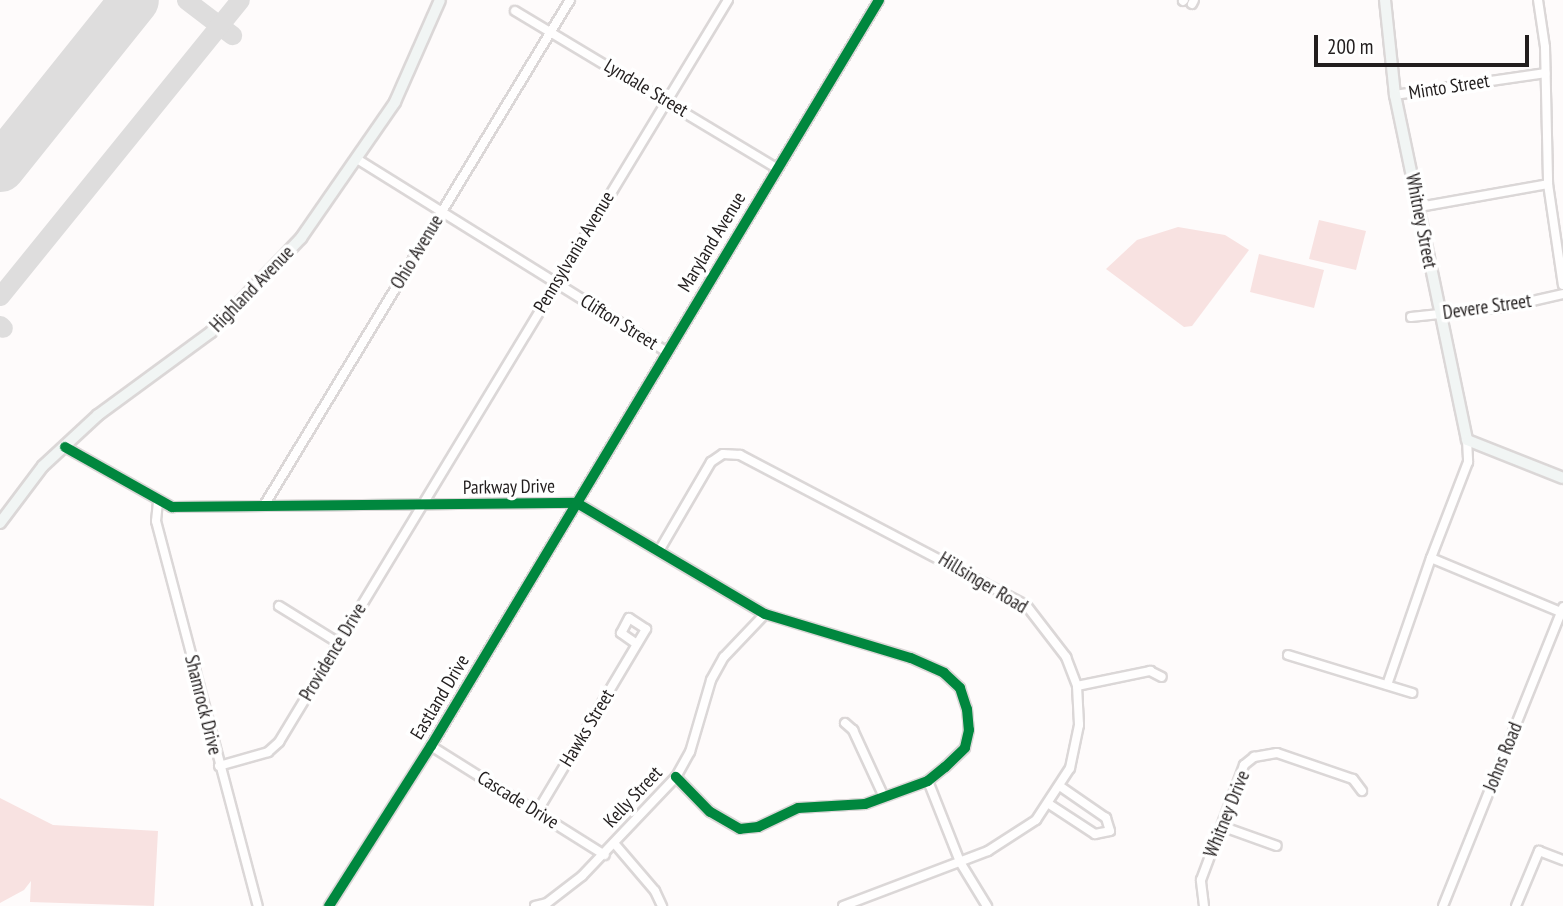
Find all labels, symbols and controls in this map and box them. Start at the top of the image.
scale bar [1318,21,1533,65]
text: 200 m [1327,33,1373,60]
street label: Lyndale Street [600,54,692,122]
street label: Minto Street [1407,69,1491,105]
street label: Whitney Street [1401,171,1441,271]
street label: Pennsylvania Avenue [529,187,619,317]
street label: Maryland Avenue [673,188,751,296]
street label: Ohio Avenue [386,210,448,294]
street label: Highland Avenue [205,241,299,337]
street label: Clifton Street [576,289,662,355]
street label: Devere Street [1441,290,1533,324]
street label: Parkway Drive [462,475,556,499]
street label: Hillsinger Road [934,548,1032,618]
street label: Providence Drive [295,599,371,705]
street label: Eastland Drive [406,651,474,743]
street label: Shamrock Drive [180,652,226,758]
street label: Hawks Street [555,685,619,771]
street label: Johns Road [1479,719,1527,795]
street label: Kelly Street [599,761,667,833]
street label: Cascade Drive [473,766,563,834]
street label: Whitney Drive [1199,767,1255,861]

